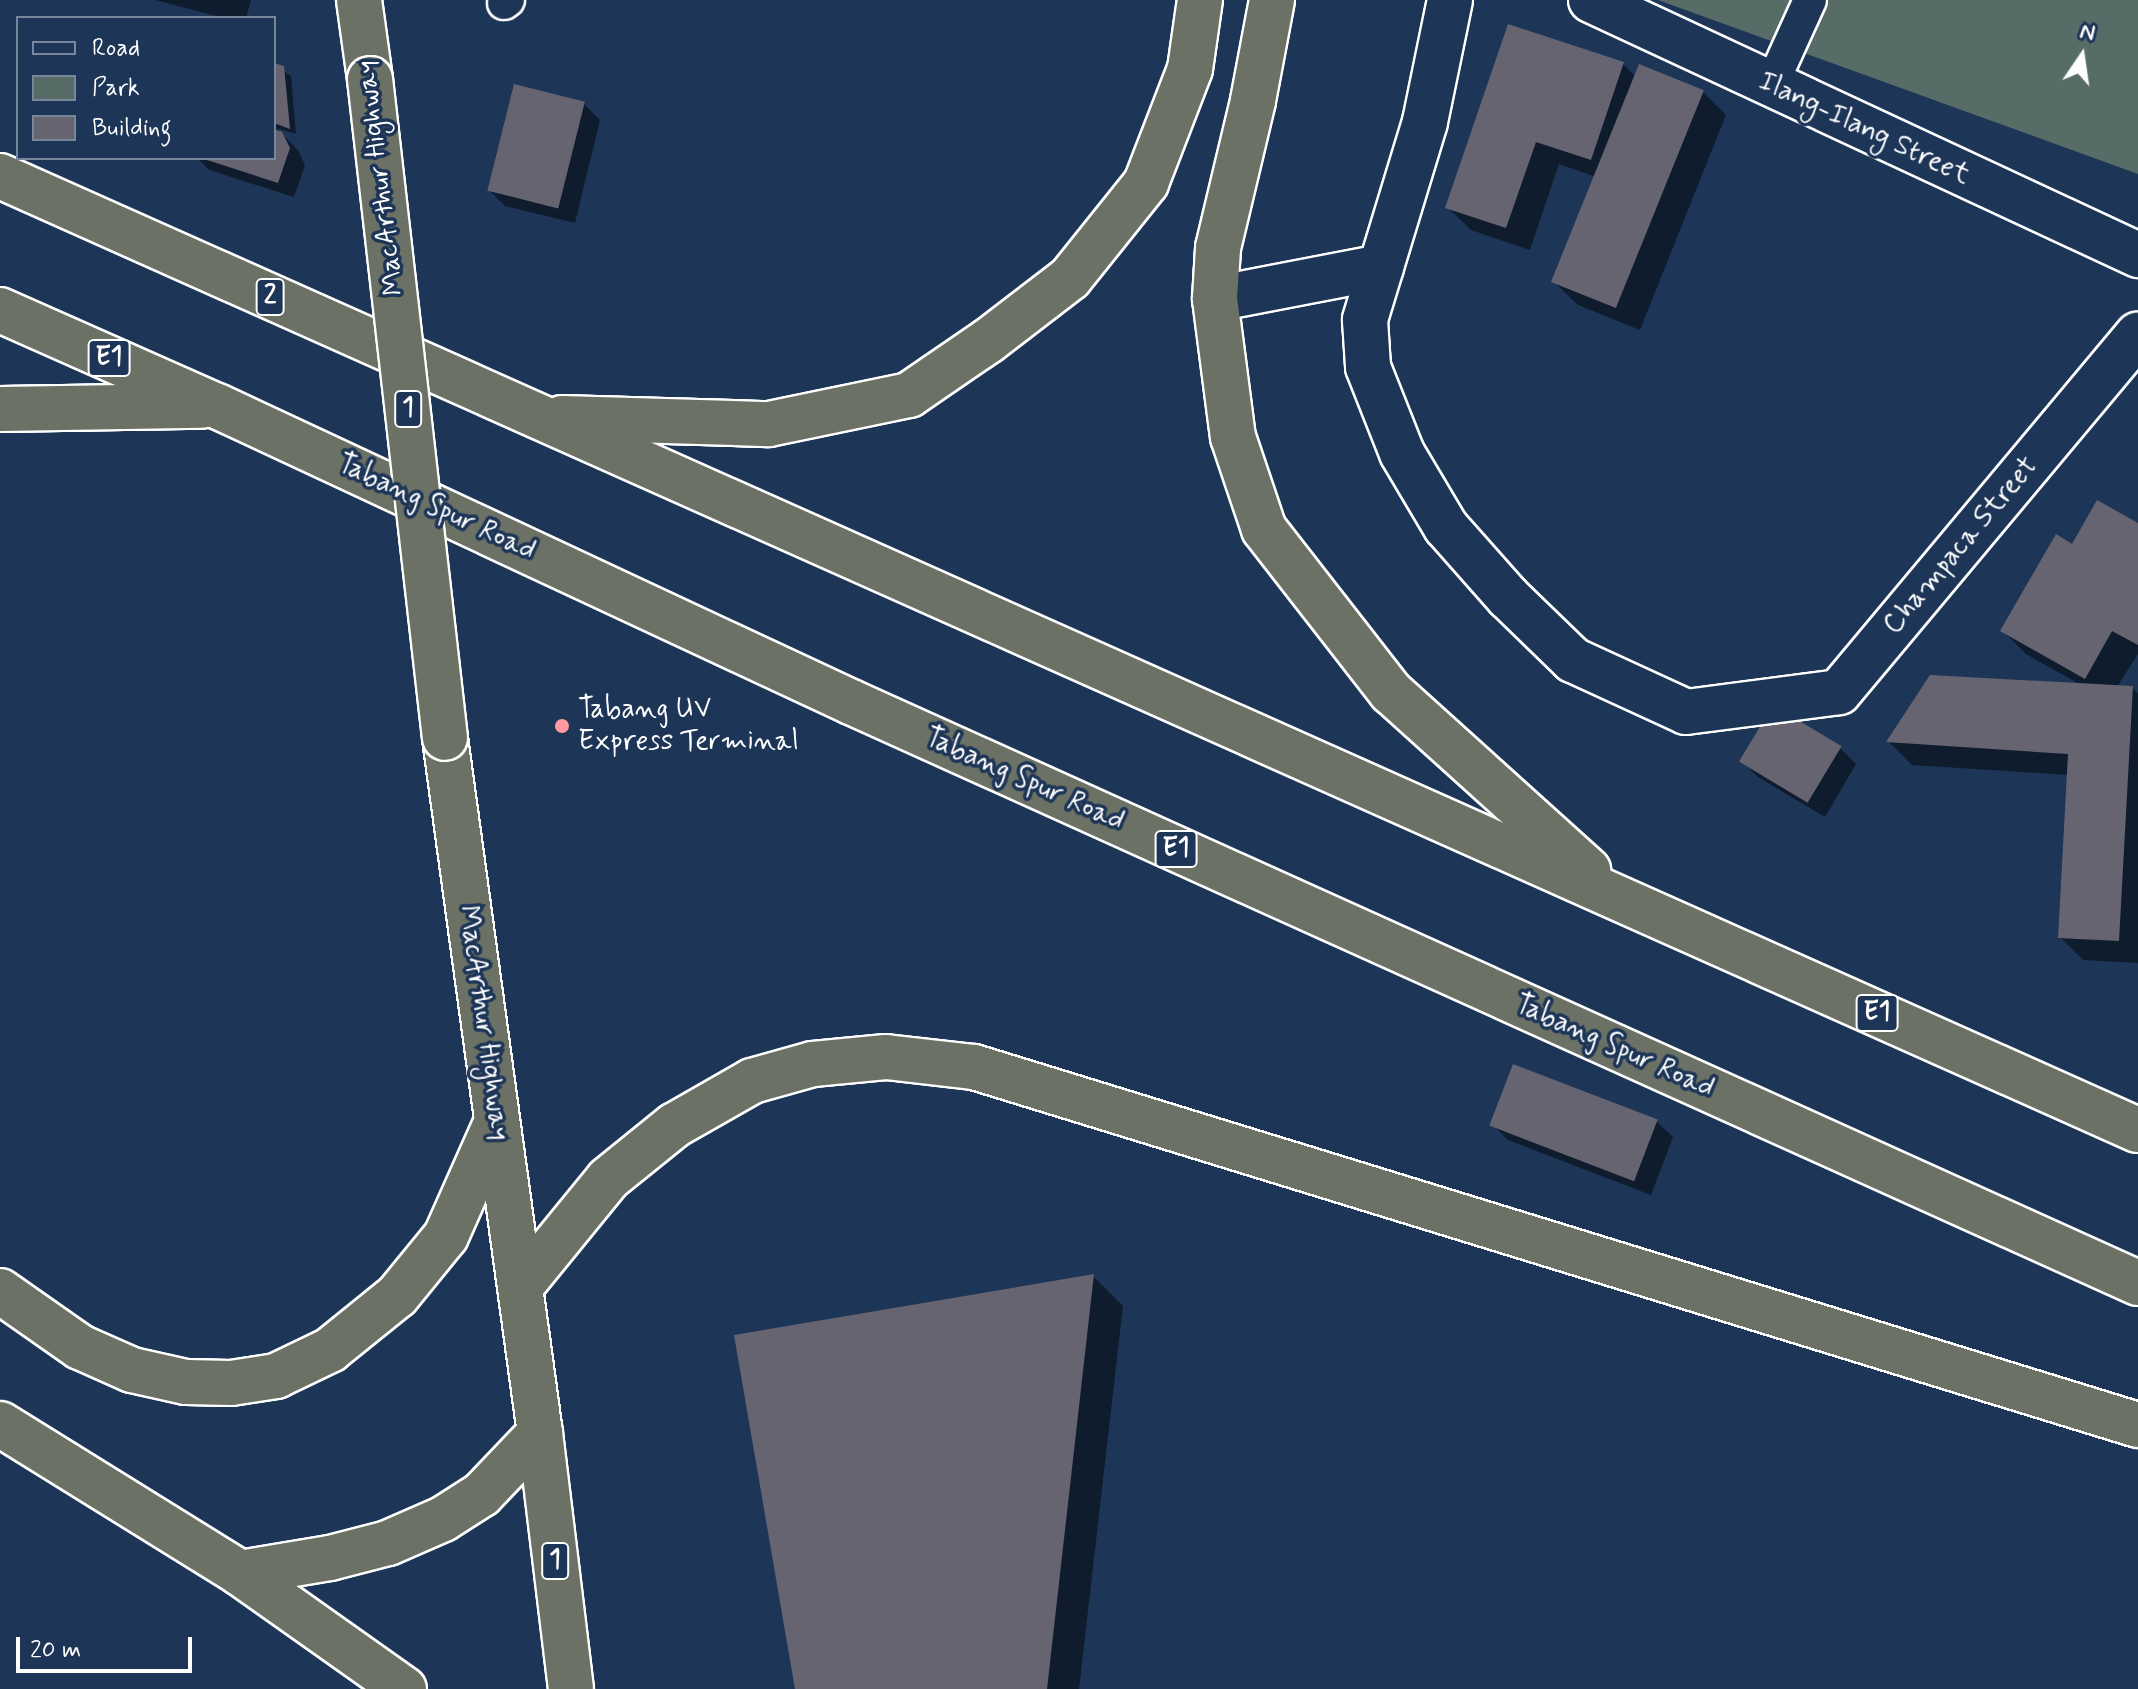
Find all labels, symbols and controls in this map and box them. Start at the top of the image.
legend [16,16,276,160]
north arrow [2042,16,2122,96]
text: N [2077,17,2098,48]
text: Road [92,33,140,64]
street label: MacArthur Highway [350,59,412,297]
street label: Ilang-Ilang Street [1753,65,1975,193]
text: Park [92,73,140,104]
text: Building [92,113,172,144]
road number: 2 [254,275,286,319]
road number: E1 [87,336,131,380]
road number: 1 [394,387,422,431]
street label: Tabang Spur Road [331,447,541,569]
street label: Champaca Street [1877,451,2045,641]
place label: Tabang UV Express Terminal [578,693,792,759]
marker: Tabang UV Express Terminal [553,717,571,735]
street label: Tabang Spur Road [918,721,1130,839]
road number: E1 [1154,827,1198,871]
street label: MacArthur Highway [450,904,516,1142]
street label: Tabang Spur Road [1508,988,1720,1106]
road number: E1 [1855,991,1899,1035]
road number: 1 [541,1539,569,1583]
scale bar [20,1621,196,1671]
text: 20 m [30,1635,81,1666]

